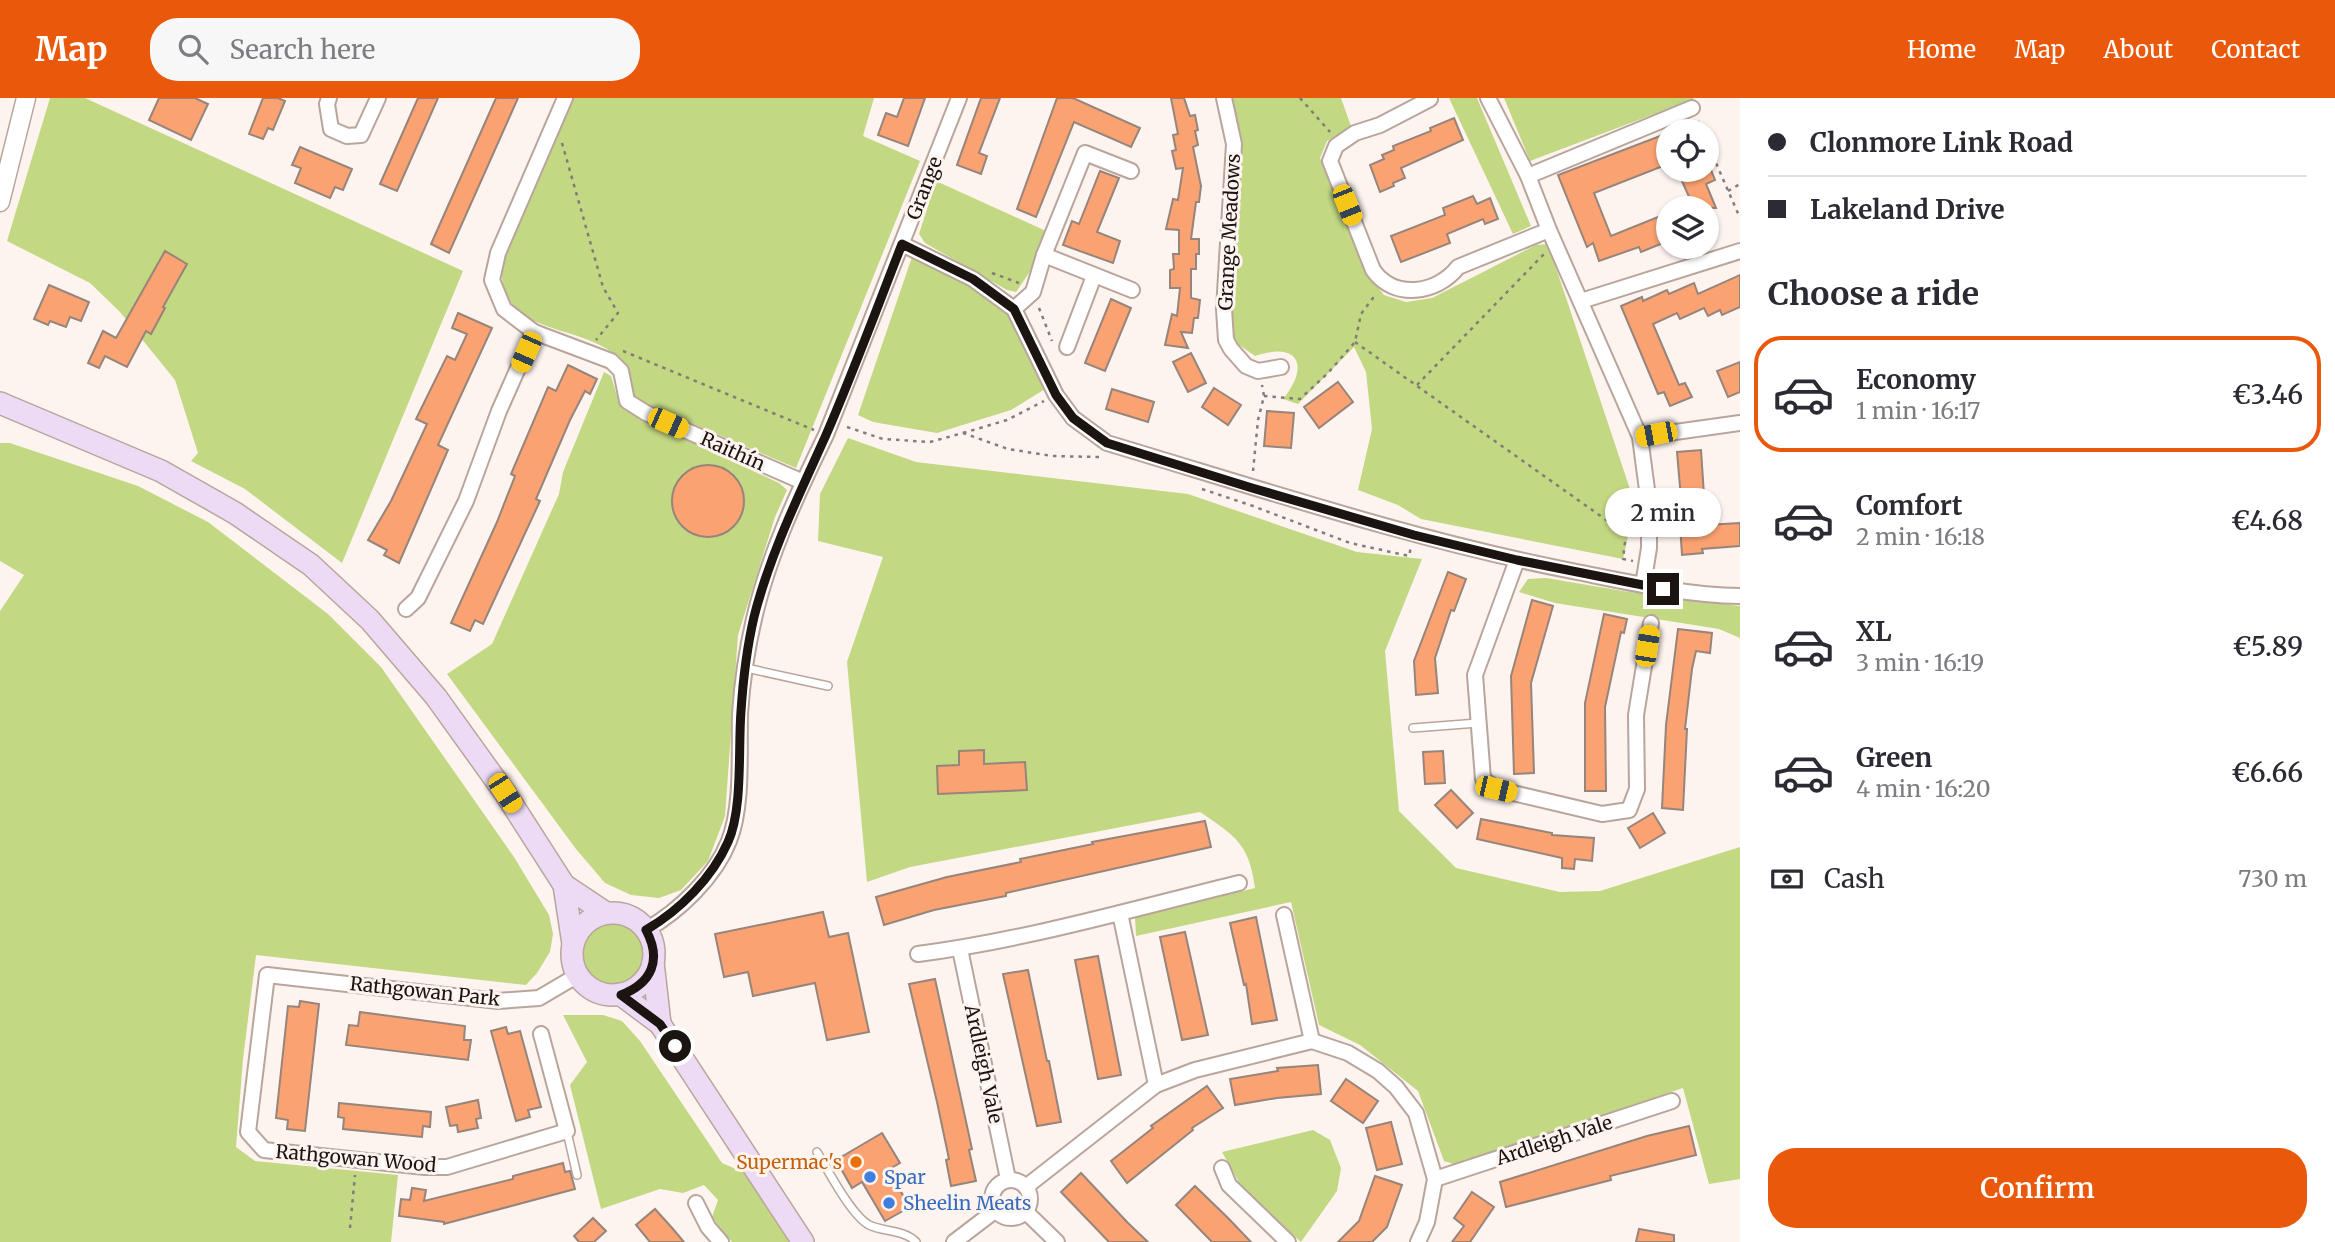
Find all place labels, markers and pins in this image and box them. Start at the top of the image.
place label: Supermac's [736,1150,842,1174]
marker: Supermac's [848,1154,864,1170]
place label: Spar [884,1165,926,1189]
marker: Spar [862,1169,878,1185]
place label: Sheelin Meats [903,1191,1031,1215]
marker: Sheelin Meats [881,1195,897,1211]

